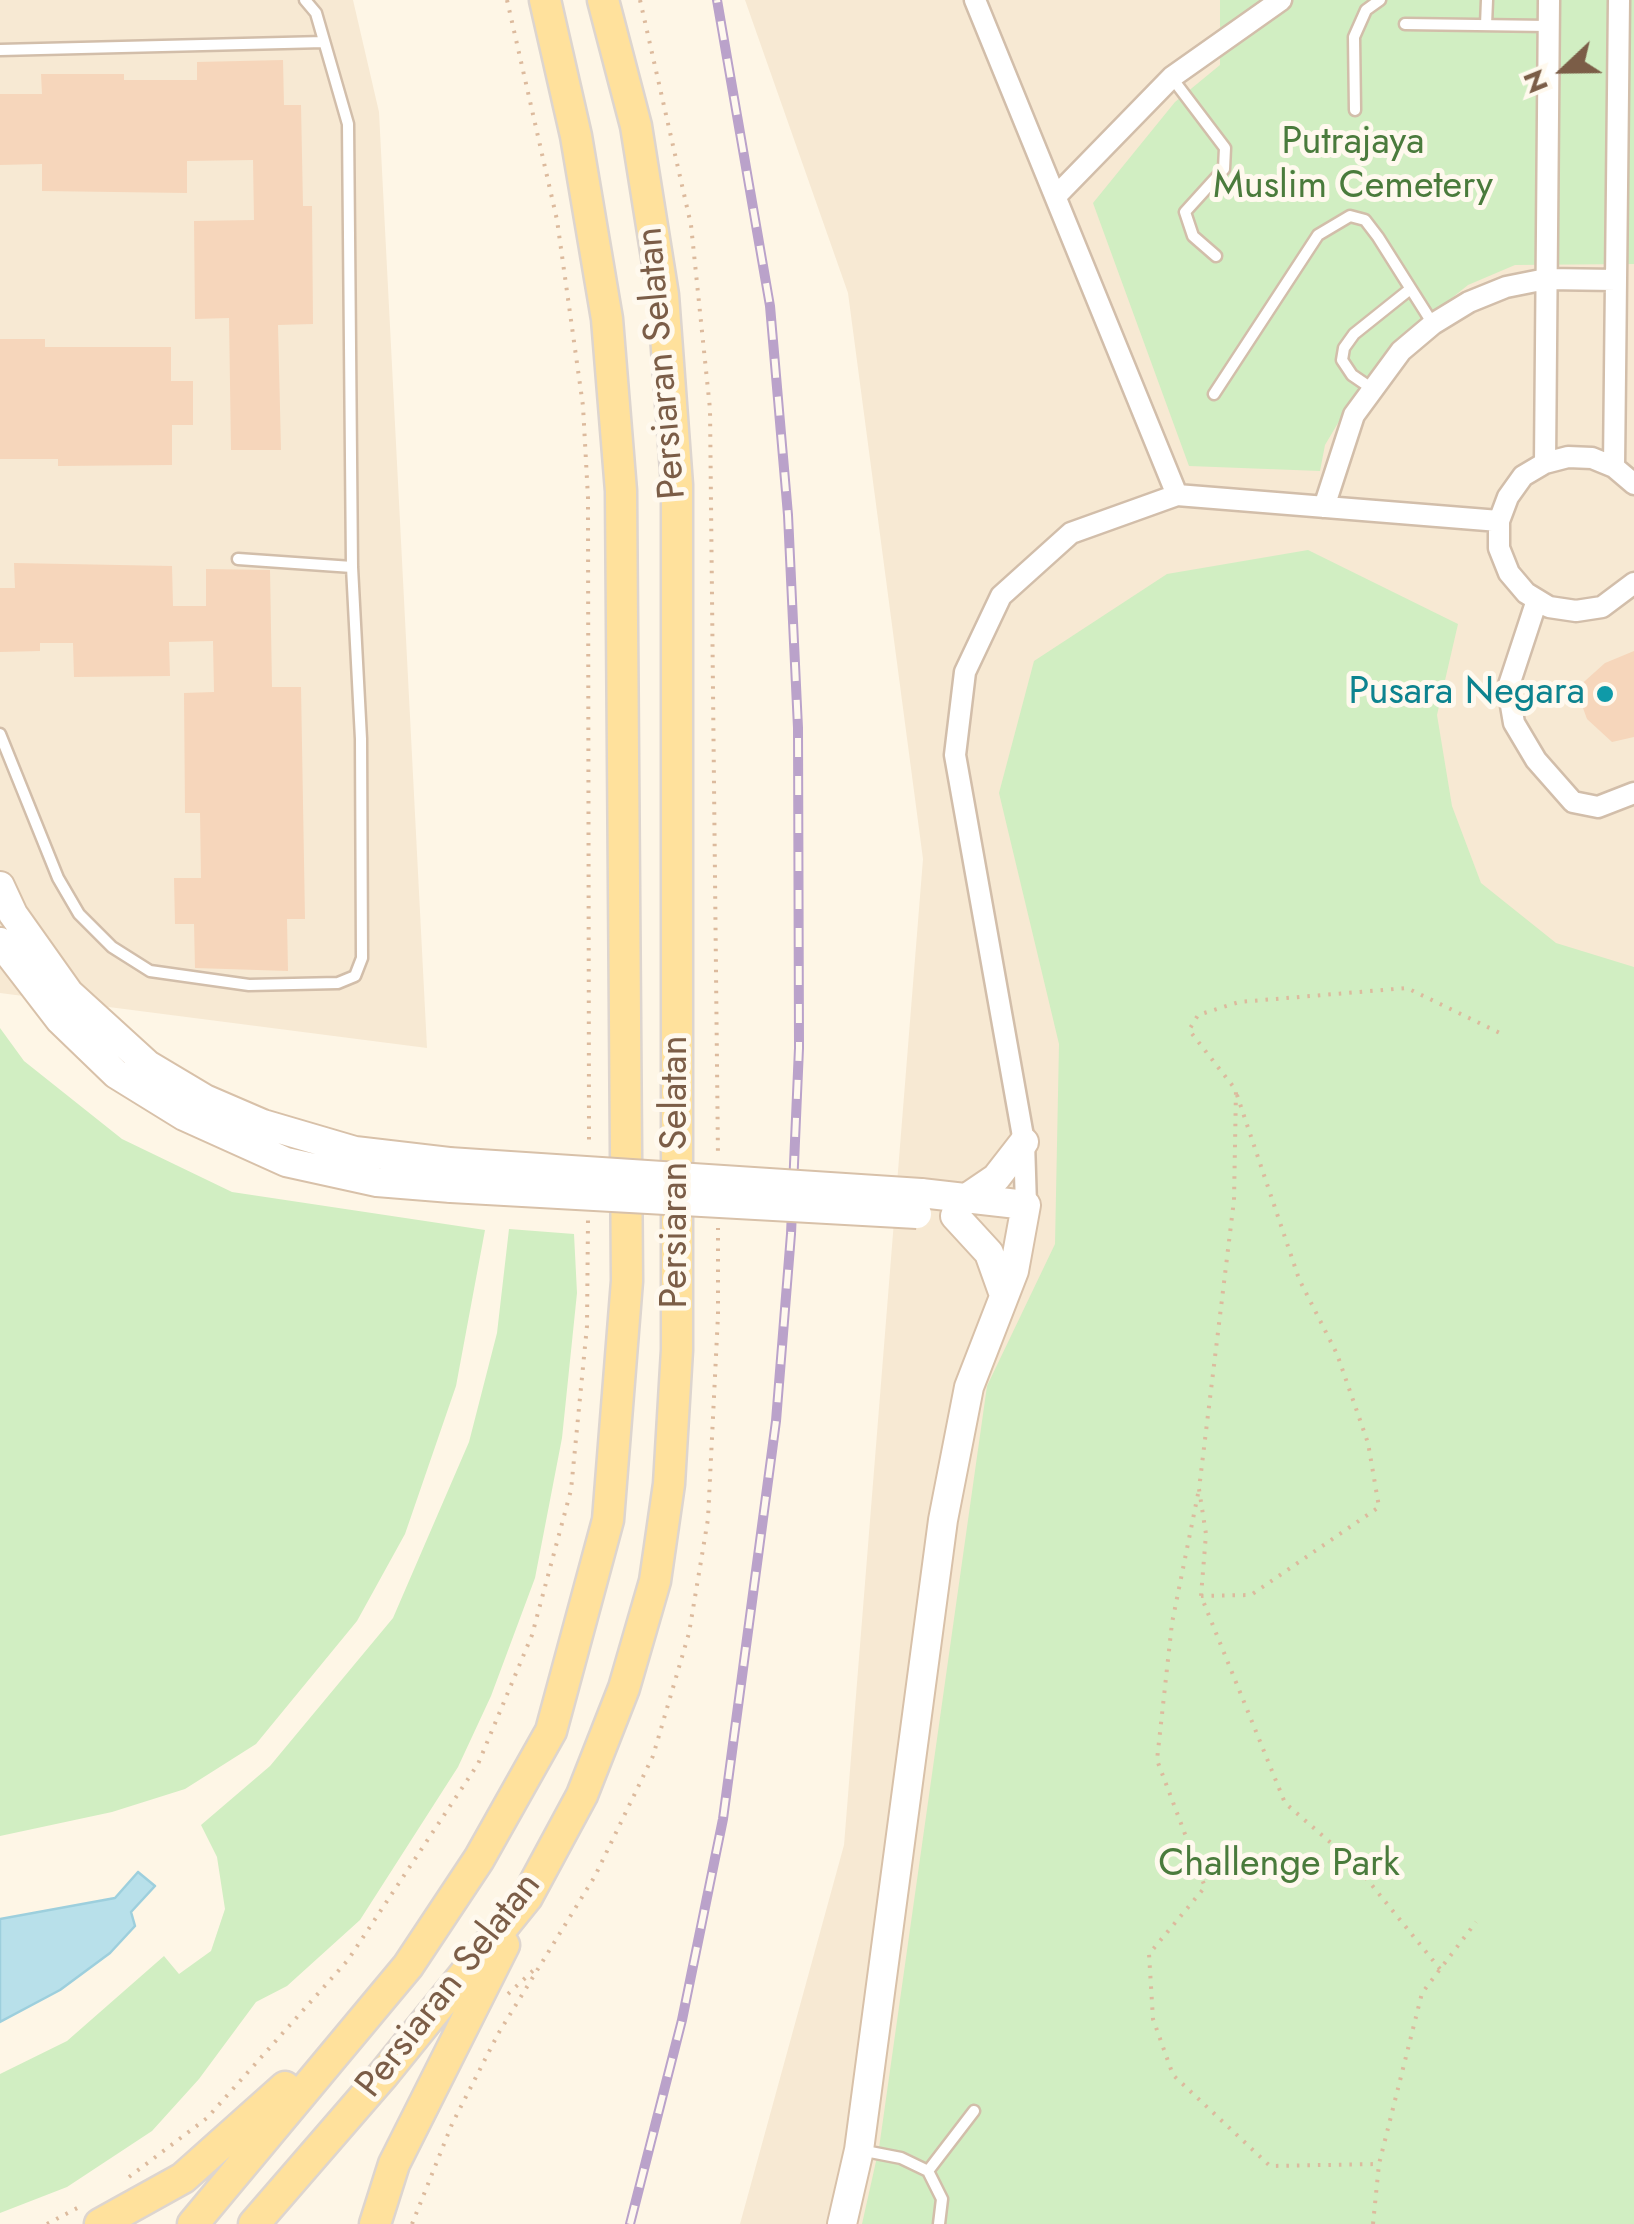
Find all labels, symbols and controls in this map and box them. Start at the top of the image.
north arrow [1514,20,1614,120]
text: N [1513,63,1559,99]
park label: Putrajaya Muslim Cemetery [1213,121,1493,210]
street label: Persiaran Selatan [628,225,698,501]
place label: Pusara Negara [1348,671,1585,717]
marker: Pusara Negara [1594,683,1616,705]
street label: Persiaran Selatan [654,1035,700,1309]
park label: Challenge Park [1158,1843,1400,1889]
street label: Persiaran Selatan [348,1864,552,2108]

